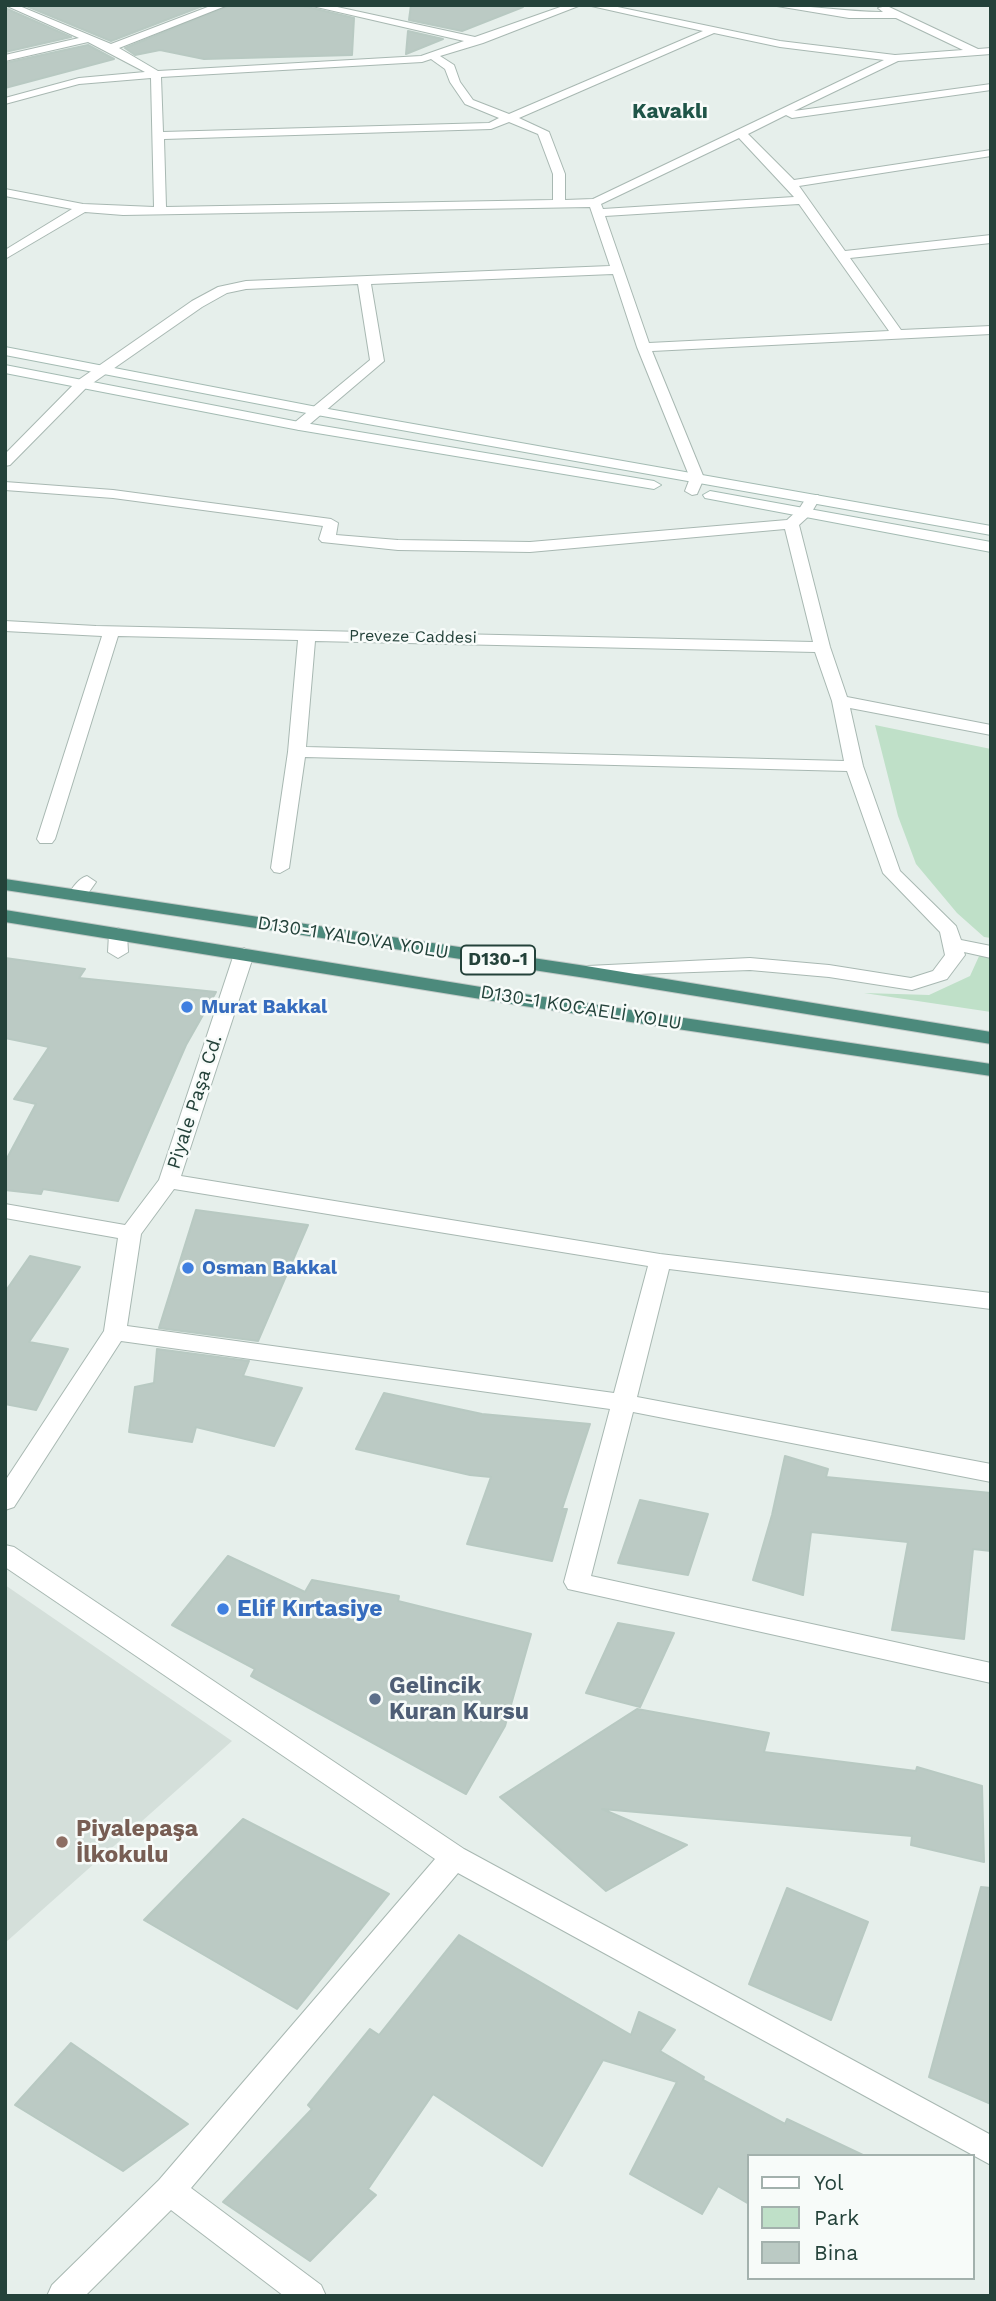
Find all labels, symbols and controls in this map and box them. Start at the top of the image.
district label: Kavaklı [632,99,708,125]
street label: Preveze Caddesi [349,626,477,648]
street label: D130-1 YALOVA YOLU [256,912,450,964]
road number: D130-1 [461,945,535,974]
street label: D130-1 KOCAELİ YOLU [479,981,683,1035]
place label: Murat Bakkal [201,996,327,1018]
marker: Murat Bakkal [179,999,195,1015]
street label: Piyale Paşa Cd. [163,1032,227,1172]
place label: Osman Bakkal [202,1257,337,1279]
marker: Osman Bakkal [180,1260,196,1276]
place label: Elif Kırtasiye [237,1595,383,1623]
marker: Elif Kırtasiye [215,1601,231,1617]
place label: Gelincik Kuran Kursu [389,1672,529,1726]
marker: Gelincik Kuran Kursu [367,1691,383,1707]
place label: Piyalepaşa İlkokulu [76,1815,198,1869]
marker: Piyalepaşa İlkokulu [54,1834,70,1850]
legend [748,2154,975,2280]
text: Yol [814,2170,844,2195]
text: Park [814,2205,859,2230]
text: Bina [814,2240,858,2265]

